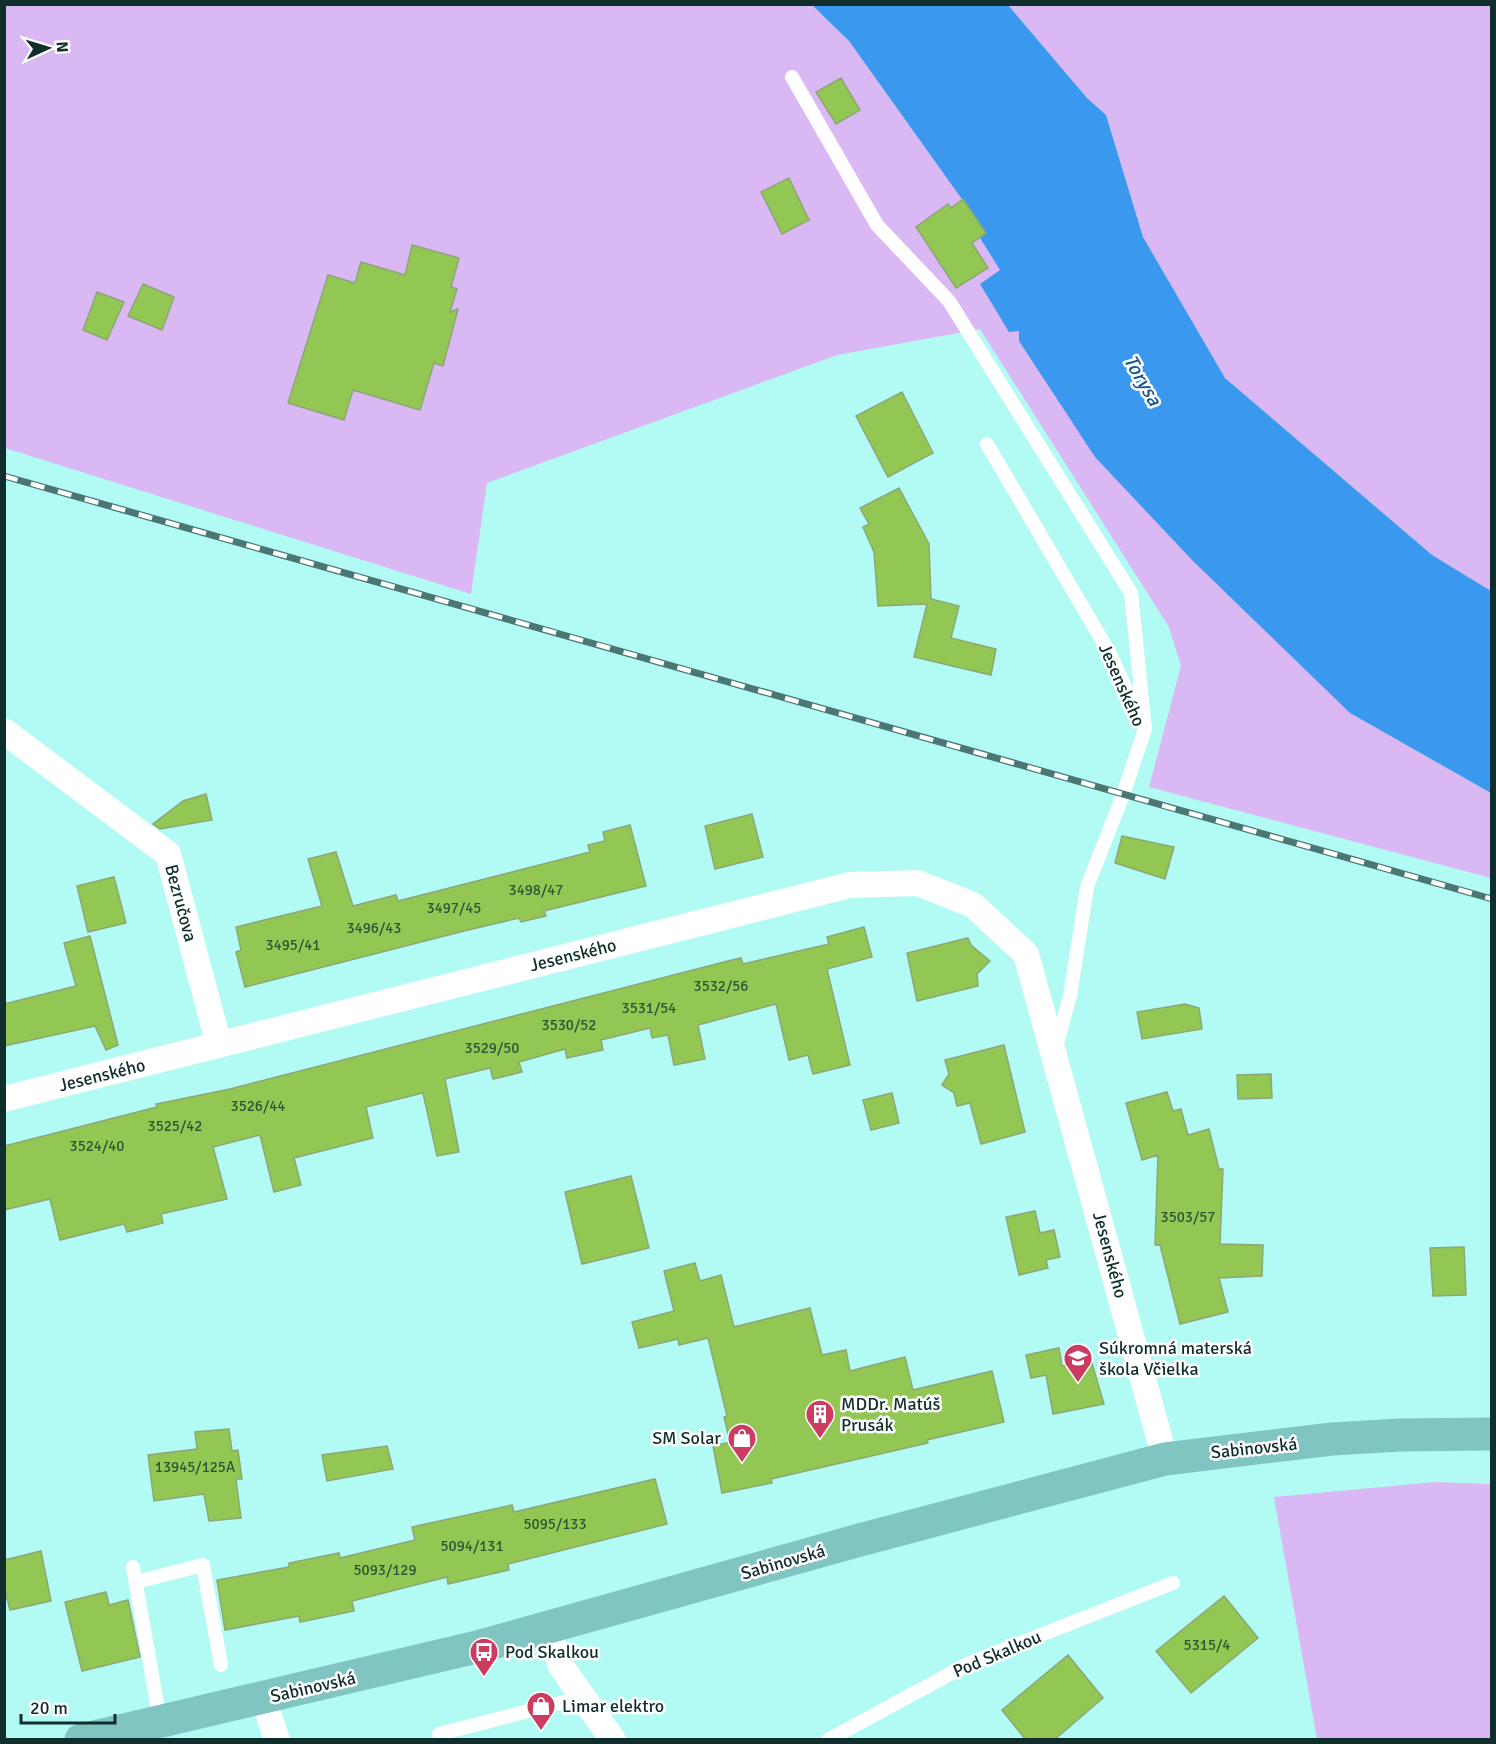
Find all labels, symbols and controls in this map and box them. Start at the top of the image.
north arrow [18,18,78,78]
text: N [52,41,72,53]
water label: Torysa [1118,350,1167,411]
street label: Jesenského [1094,640,1150,730]
street label: Bezručova [160,862,202,944]
house number: 3498/47 [509,881,563,899]
house number: 3497/45 [427,899,481,917]
house number: 3496/43 [347,919,401,937]
street label: Jesenského [527,934,619,976]
house number: 3495/41 [266,936,320,954]
house number: 3532/56 [694,977,748,995]
house number: 3531/54 [622,999,676,1017]
house number: 3530/52 [542,1016,596,1034]
house number: 3529/50 [465,1039,519,1057]
street label: Jesenského [56,1054,148,1096]
house number: 3526/44 [231,1097,285,1115]
house number: 3525/42 [148,1117,202,1135]
house number: 3524/40 [70,1137,124,1155]
house number: 3503/57 [1161,1208,1215,1226]
street label: Jesenského [1088,1209,1132,1301]
place label: Súkromná materská škola Včielka [1099,1337,1252,1380]
school or university icon: Súkromná materská škola Včielka [1062,1342,1094,1384]
place label: MDDr. Matúš Prusák [841,1393,941,1436]
building icon: MDDr. Matúš Prusák [804,1398,836,1440]
shop icon: SM Solar [726,1422,758,1464]
place label: SM Solar [652,1427,721,1449]
street label: Sabinovská [1210,1433,1298,1463]
house number: 13945/125A [155,1458,235,1476]
house number: 5095/133 [523,1515,587,1533]
house number: 5094/131 [440,1537,504,1555]
street label: Sabinovská [738,1539,828,1585]
house number: 5093/129 [353,1561,417,1579]
street label: Pod Skalkou [949,1626,1045,1682]
bus stop icon: Pod Skalkou [468,1636,500,1678]
house number: 5315/4 [1184,1636,1230,1654]
place label: Pod Skalkou [505,1641,599,1663]
street label: Sabinovská [268,1667,358,1707]
scale bar [21,1687,116,1725]
shop icon: Limar elektro [525,1690,557,1732]
place label: Limar elektro [562,1695,664,1717]
text: 20 m [30,1697,68,1719]

